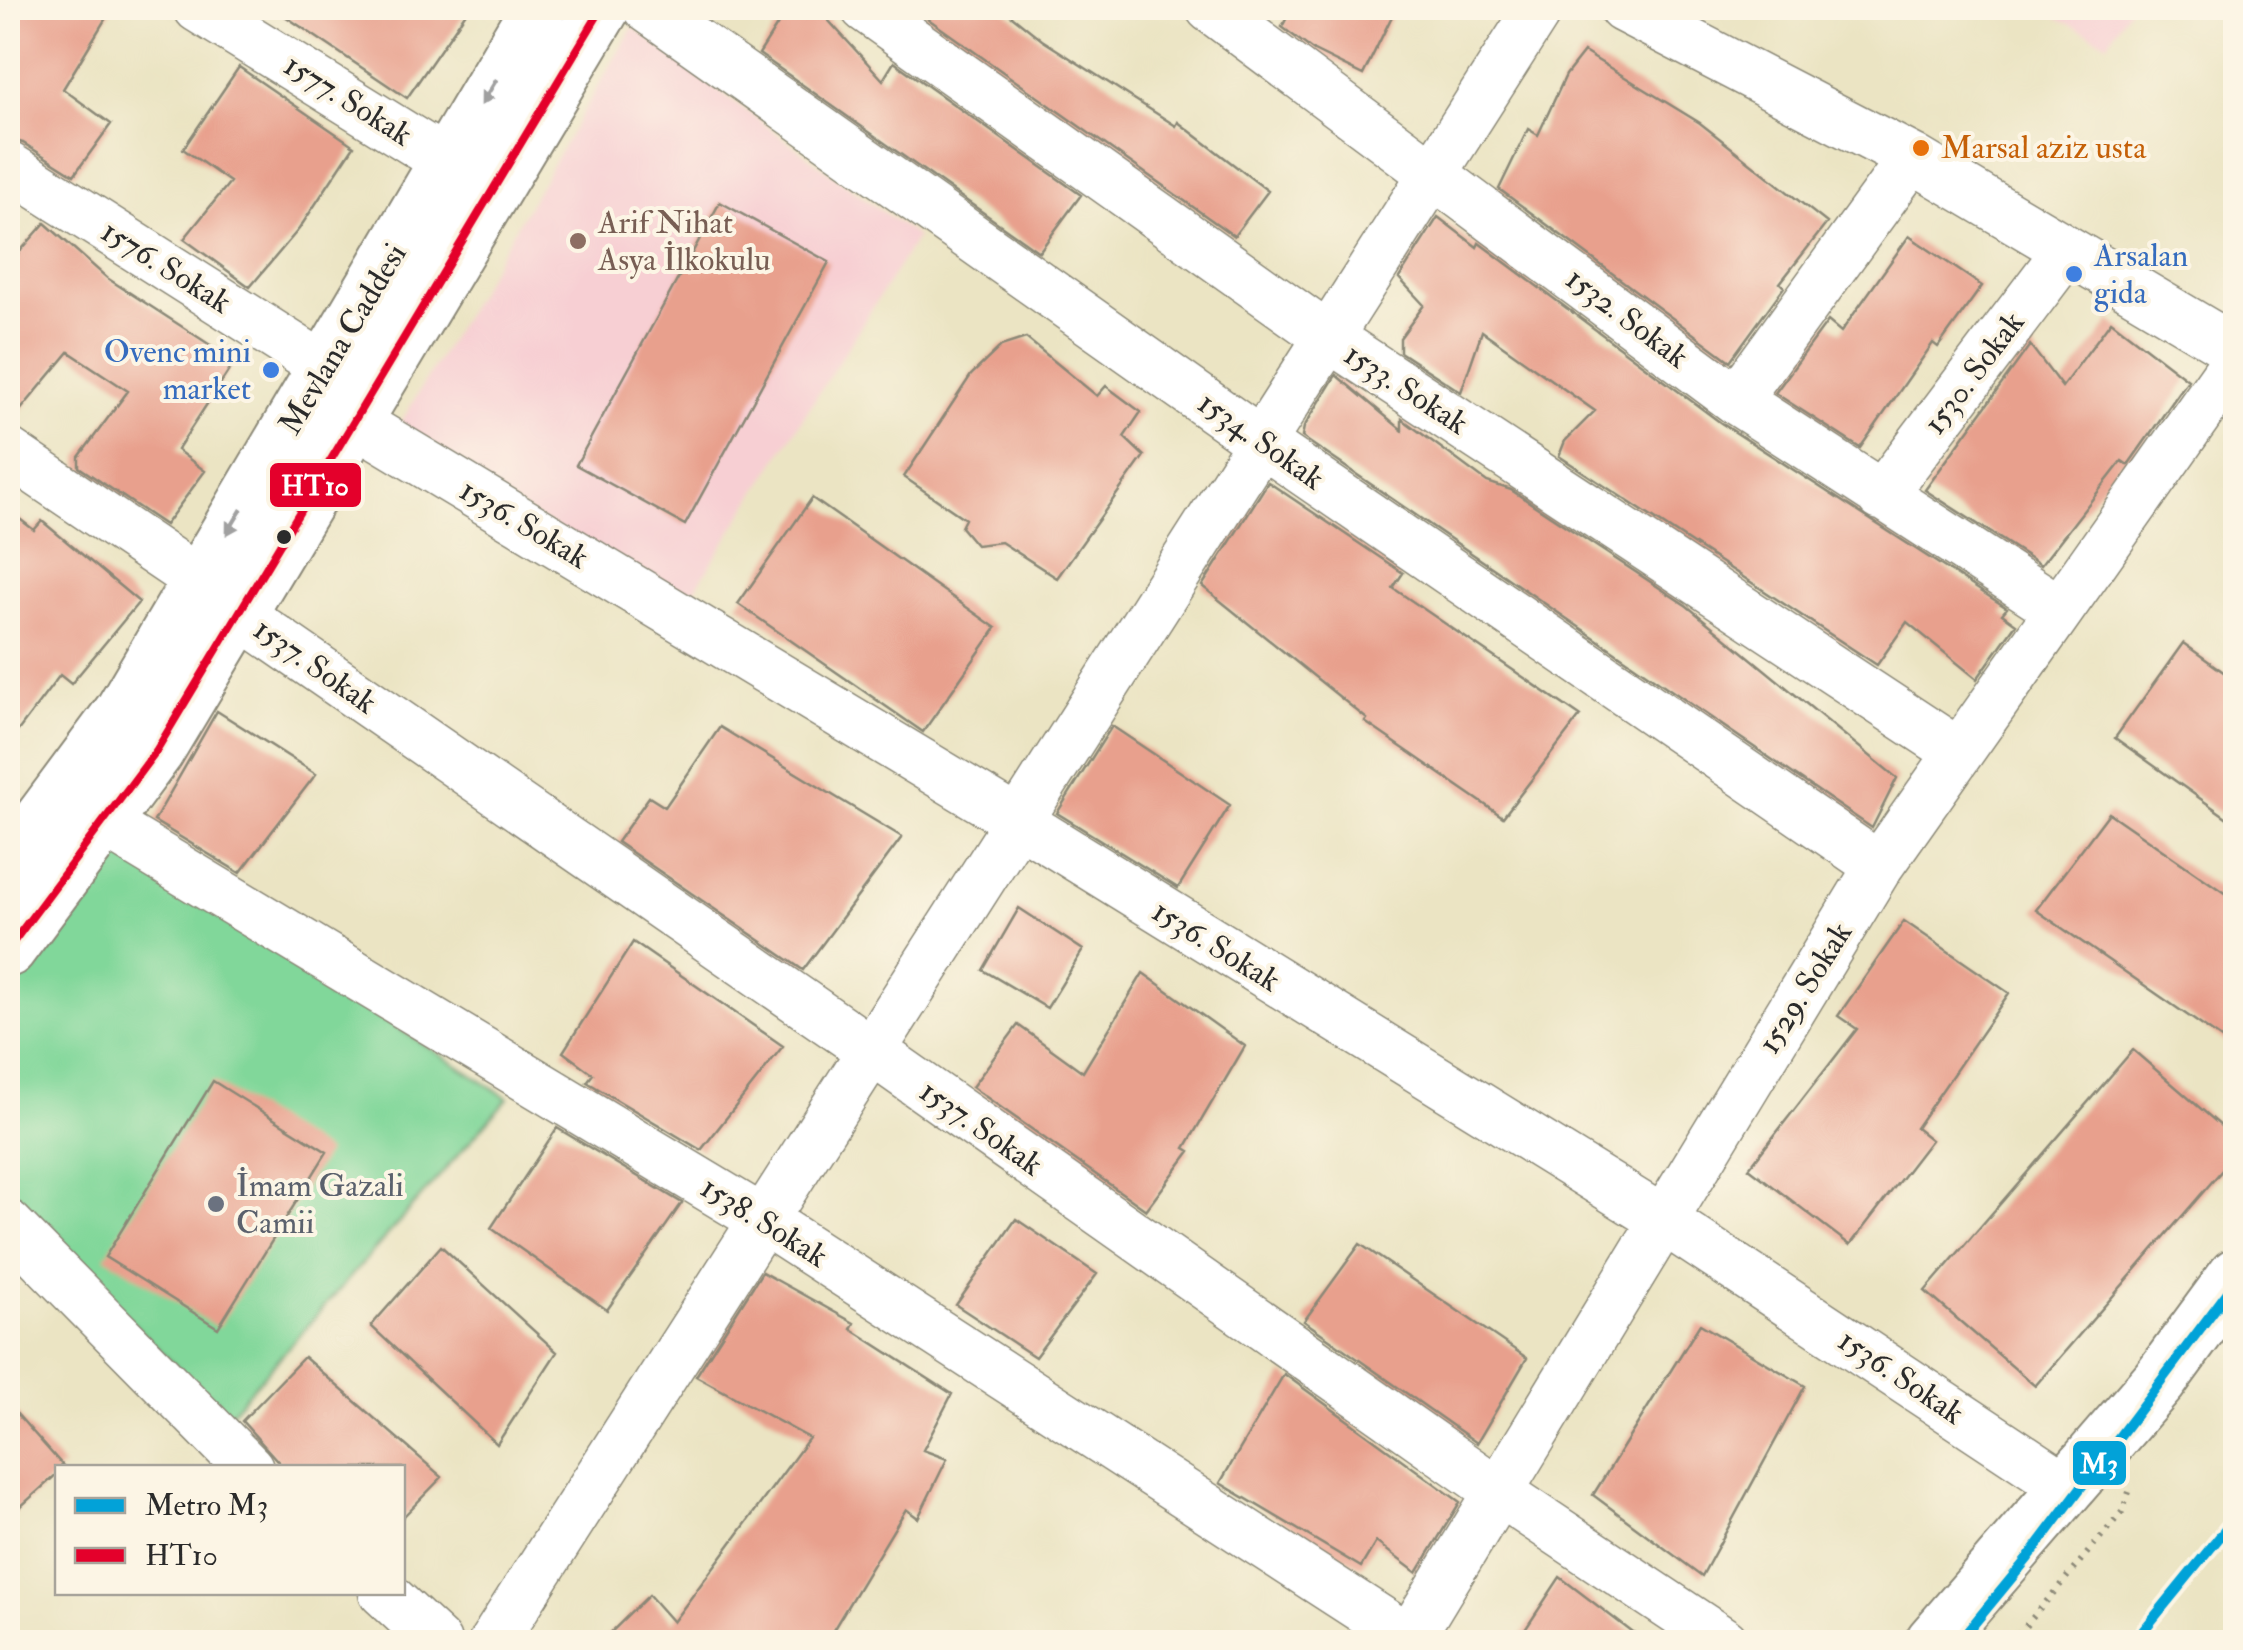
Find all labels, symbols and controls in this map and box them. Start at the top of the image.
street label: 1577. Sokak [277,45,419,155]
one-way arrow [481,77,498,106]
place label: Marsal aziz usta [1941,128,2147,168]
marker: Marsal aziz usta [1910,137,1932,159]
place label: Arif Nihat Asya İlkokulu [597,203,771,280]
street label: 1576. Sokak [94,211,238,323]
marker: Arif Nihat Asya İlkokulu [567,230,589,252]
street label: Mevlana Caddesi [270,236,416,442]
place label: Arsalan gida [2093,236,2188,313]
street label: 1532. Sokak [1558,259,1696,377]
marker: Arsalan gida [2063,263,2085,285]
street label: 1530. Sokak [1915,304,2033,442]
place label: Ovenc mini market [104,332,251,409]
street label: 1533. Sokak [1337,334,1475,444]
marker: Ovenc mini market [260,359,282,381]
street label: 1534. Sokak [1190,383,1332,499]
line badge: HT10 [268,461,363,509]
text: HT10 [281,469,349,504]
street label: 1536. Sokak [452,470,596,578]
one-way arrow [226,508,243,536]
unlabelled marker [274,527,294,547]
street label: 1537. Sokak [246,609,384,723]
street label: 1536. Sokak [1145,891,1287,1001]
street label: 1529. Sokak [1749,915,1861,1061]
street label: 1537. Sokak [912,1071,1050,1185]
place label: İmam Gazali Camii [236,1166,404,1243]
street label: 1538. Sokak [693,1167,835,1277]
marker: İmam Gazali Camii [205,1193,227,1215]
street label: 1536. Sokak [1830,1320,1972,1434]
line badge: M3 [2071,1439,2128,1487]
text: M3 [2079,1447,2118,1482]
legend [55,1465,405,1595]
text: Metro M3 [145,1487,268,1524]
text: HT10 [145,1537,218,1574]

